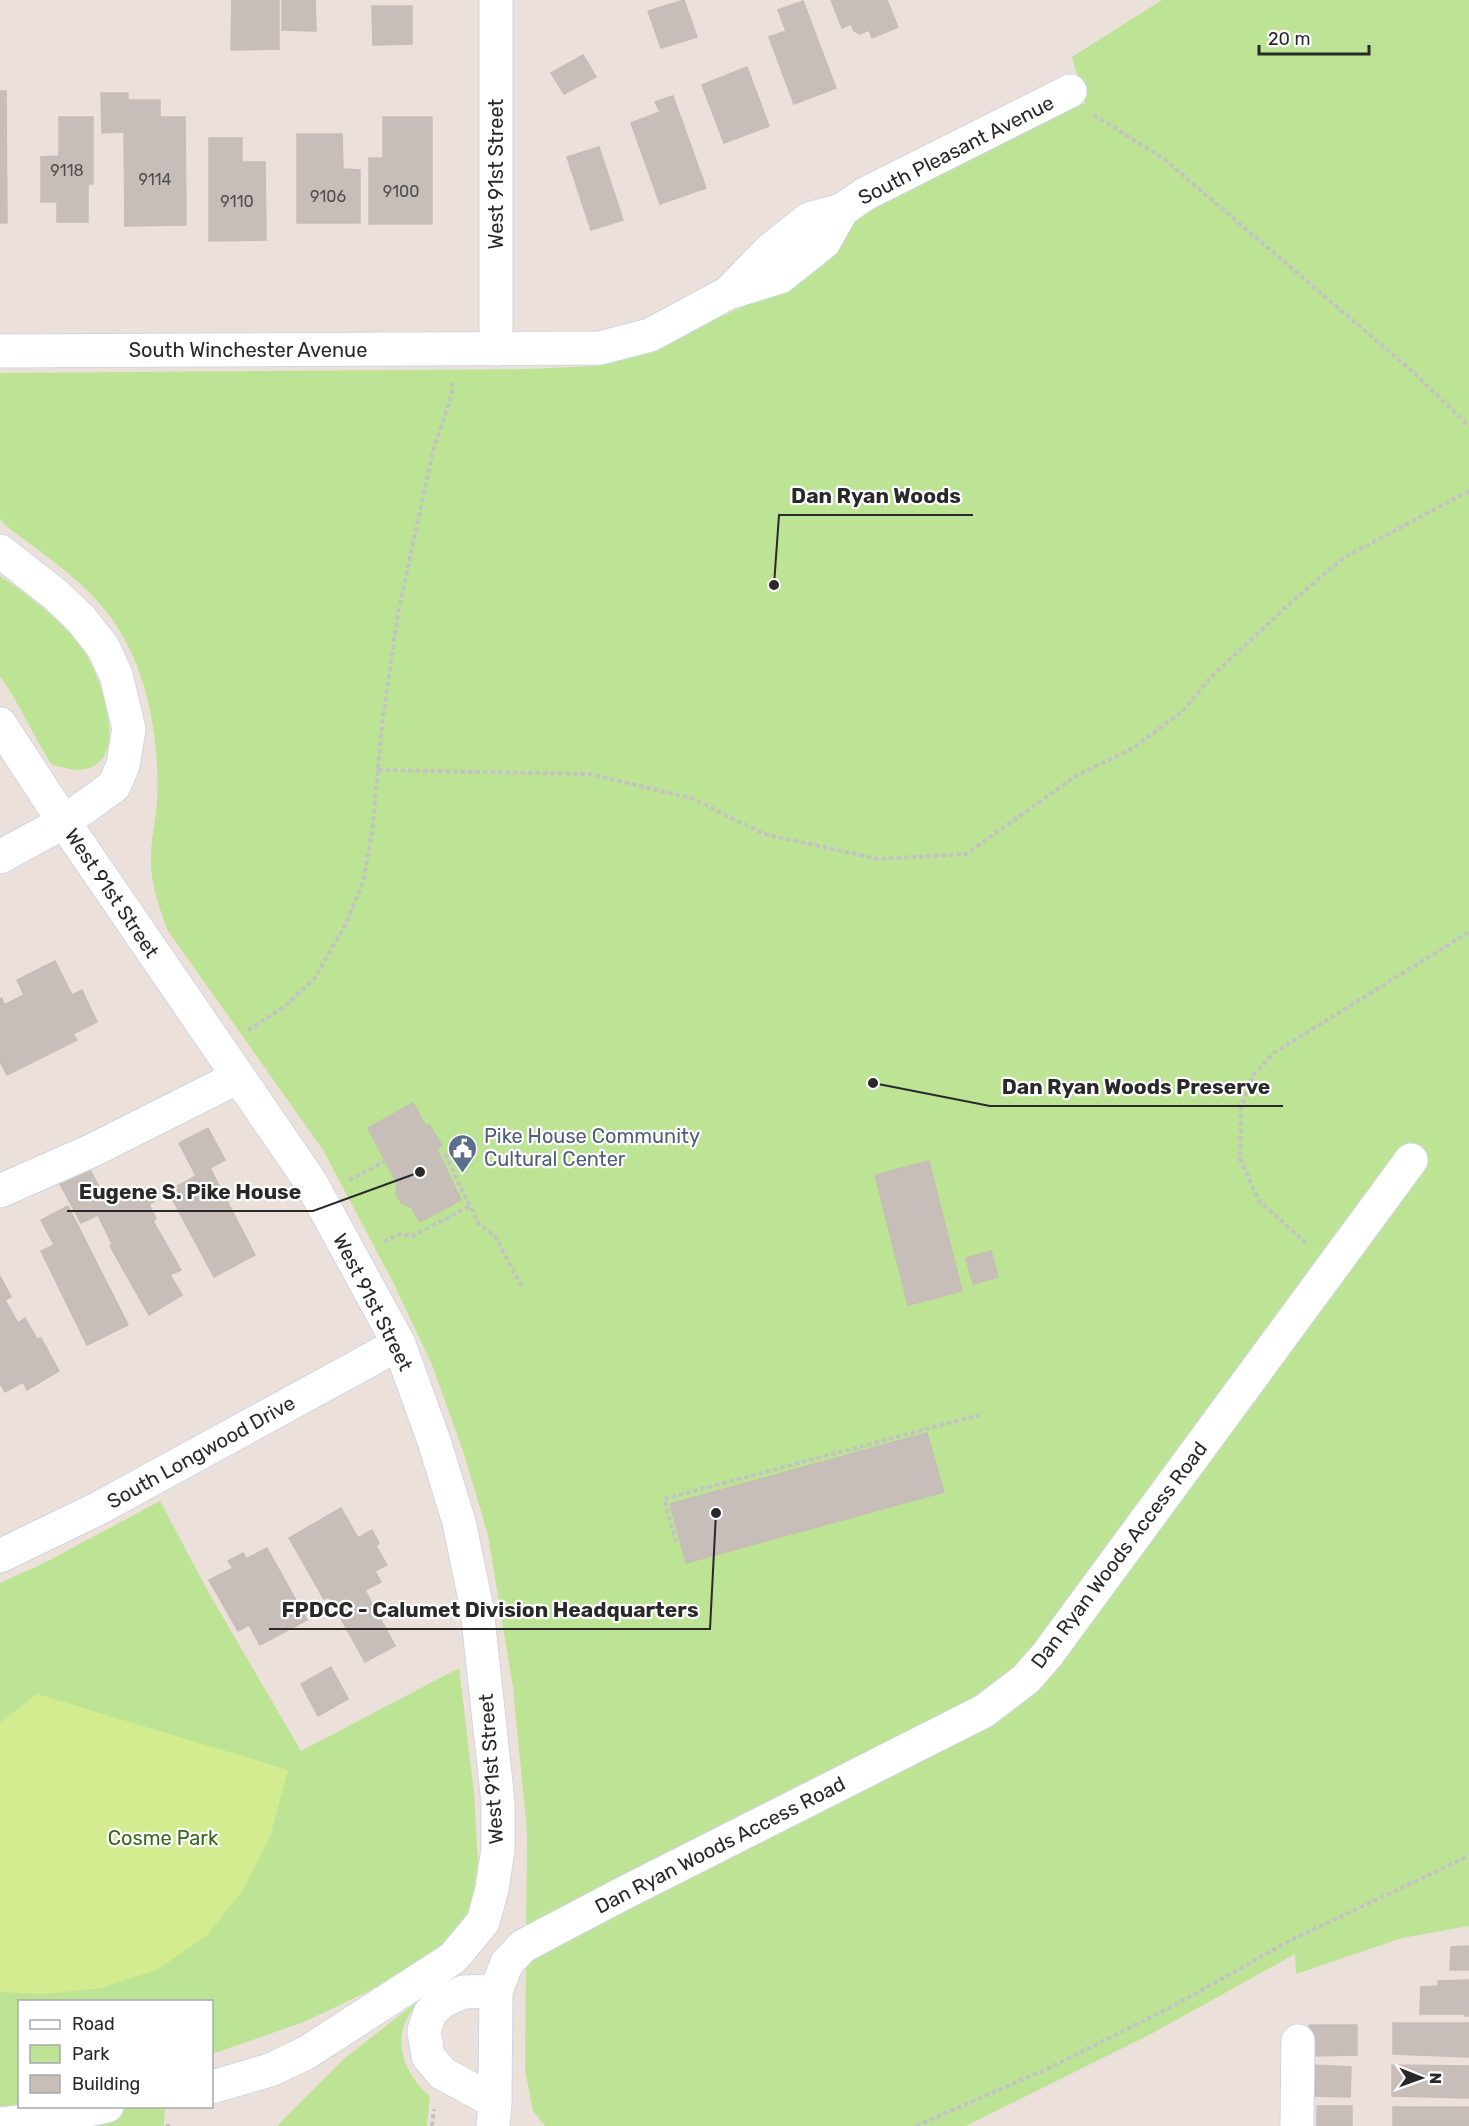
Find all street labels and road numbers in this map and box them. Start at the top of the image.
street label: South Pleasant Avenue [854,90,1058,210]
street label: West 91st Street [484,98,508,249]
street label: South Winchester Avenue [129,338,367,362]
street label: West 91st Street [60,824,164,962]
street label: West 91st Street [328,1229,418,1375]
street label: South Longwood Drive [103,1390,299,1514]
street label: Dan Ryan Woods Access Road [1026,1437,1212,1673]
street label: West 91st Street [474,1693,508,1845]
street label: Dan Ryan Woods Access Road [591,1771,849,1919]

